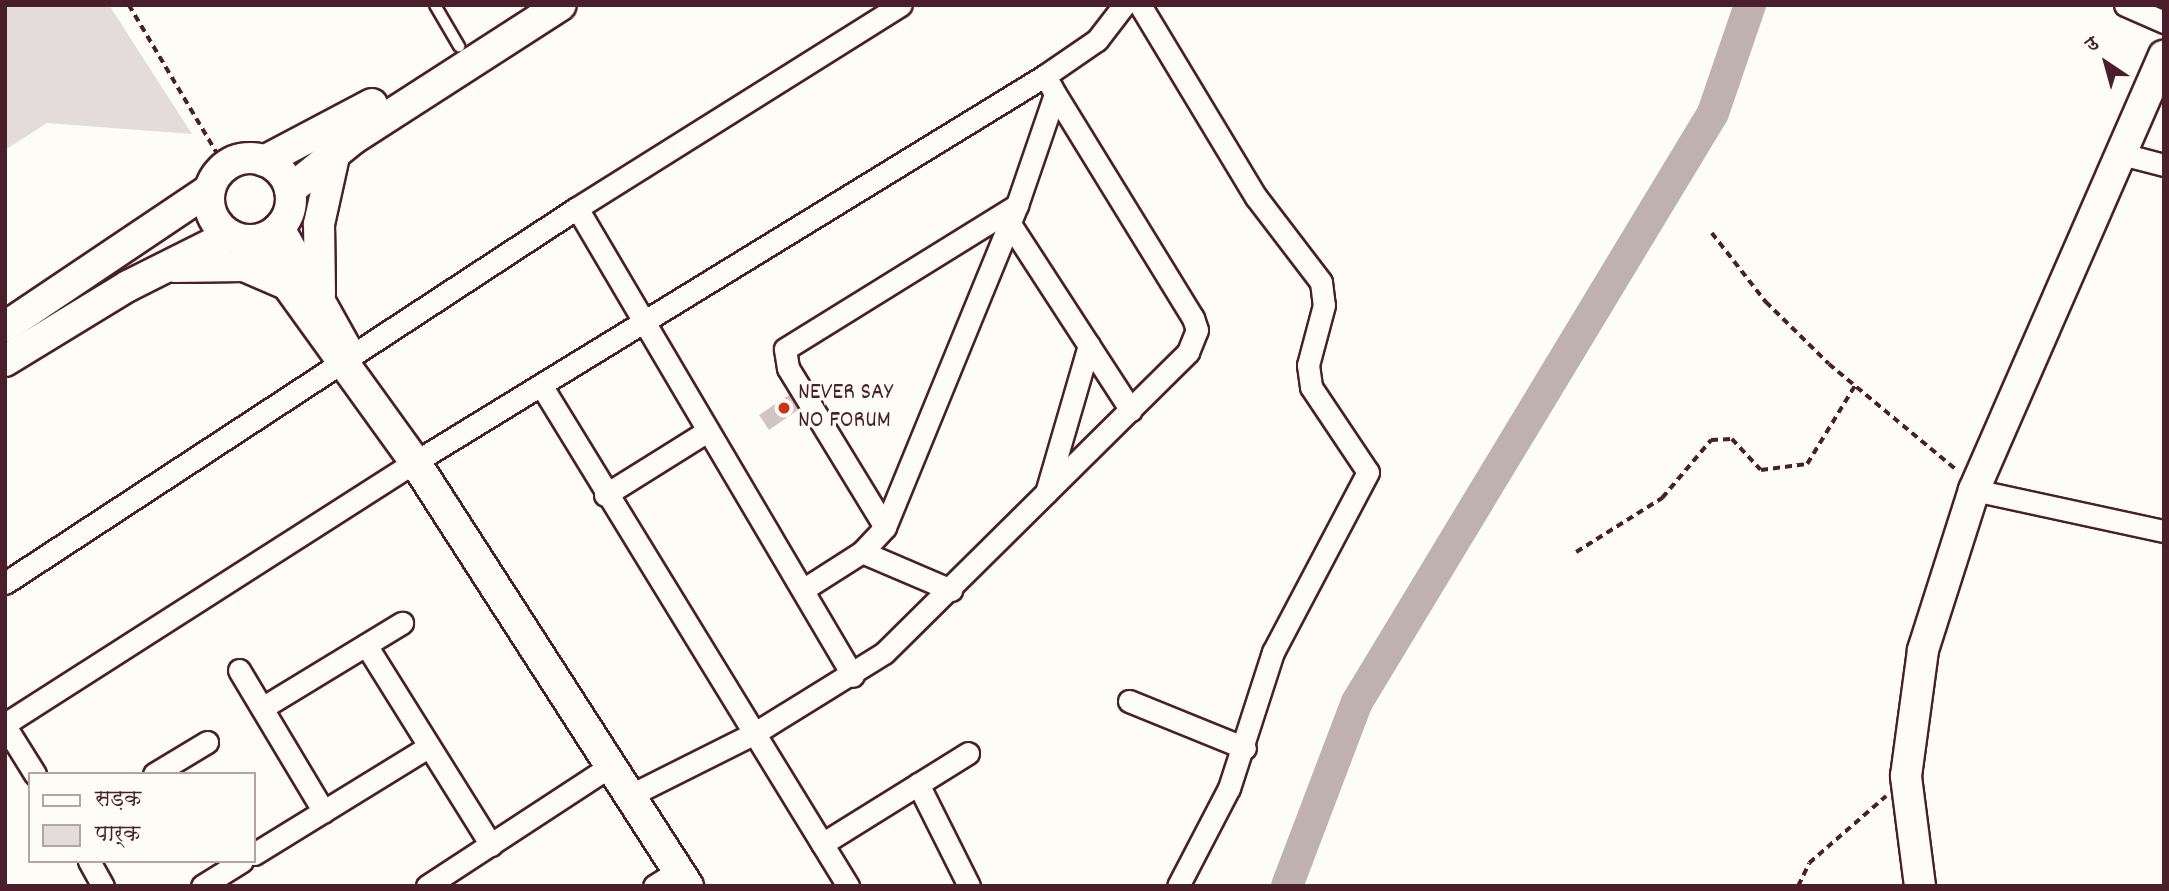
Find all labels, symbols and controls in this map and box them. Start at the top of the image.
north arrow [2071,28,2141,98]
text: उ [2081,32,2106,60]
place label: NEVER SAY NO FORUM [798,380,893,436]
marker: NEVER SAY NO FORUM [776,400,792,416]
legend [28,772,256,863]
text: सड़क [95,786,141,816]
text: पार्क [95,821,141,851]

